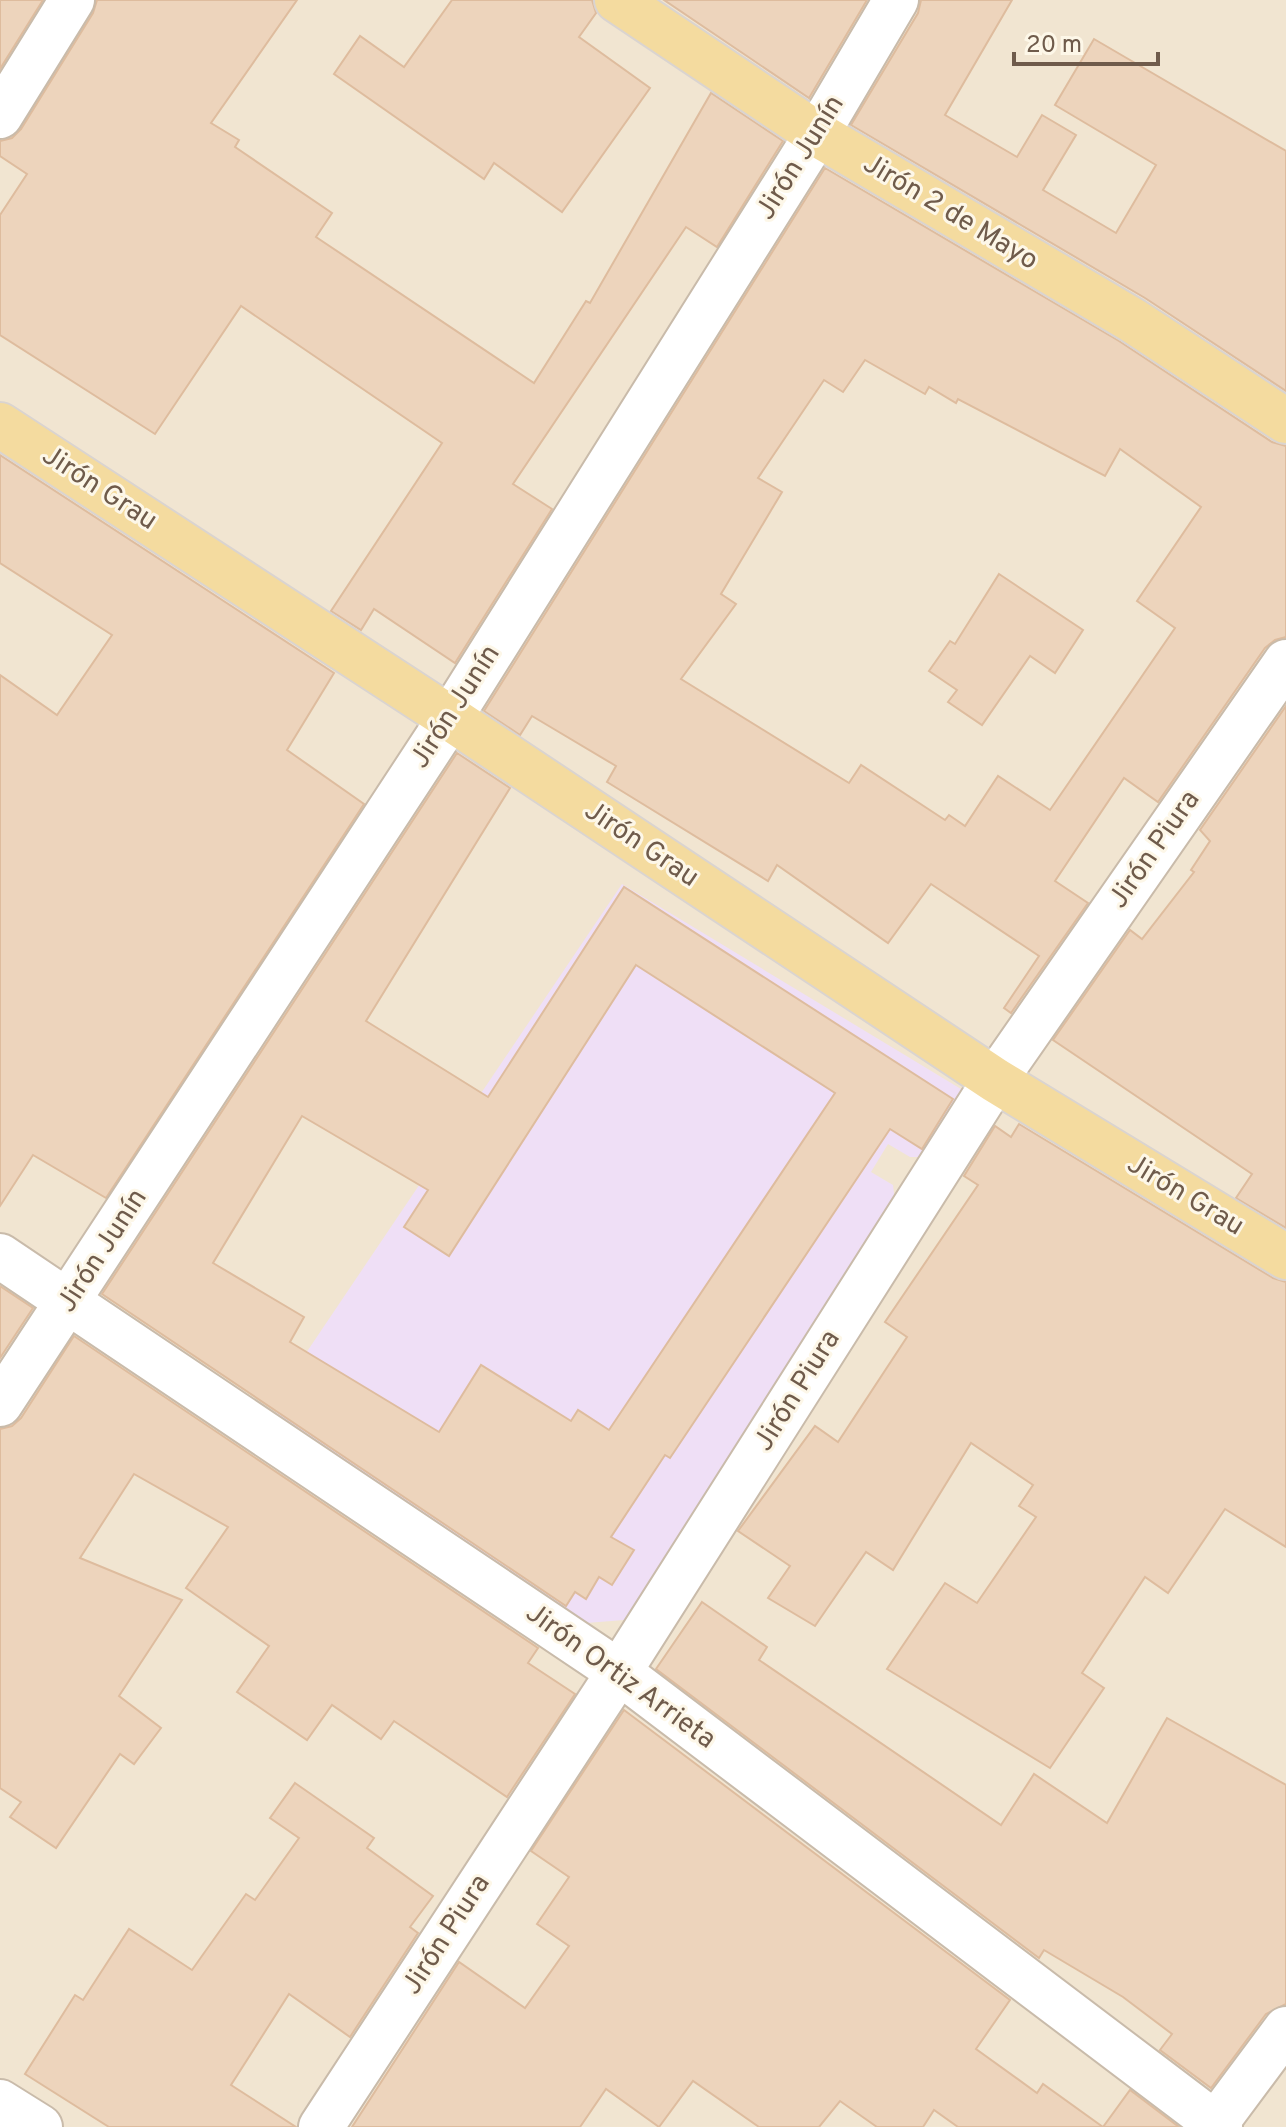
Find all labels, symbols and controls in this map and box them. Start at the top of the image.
scale bar [1014,16,1158,66]
text: 20 m [1026,31,1082,61]
street label: Jirón Junín [749,89,853,227]
street label: Jirón 2 de Mayo [856,147,1044,279]
street label: Jirón Grau [34,438,164,540]
street label: Jirón Junín [403,638,509,776]
street label: Jirón Piura [1101,784,1209,916]
street label: Jirón Grau [577,794,705,896]
street label: Jirón Grau [1120,1147,1250,1245]
street label: Jirón Junín [50,1182,156,1320]
street label: Jirón Piura [747,1324,849,1458]
street label: Jirón Ortiz Arrieta [518,1596,722,1758]
street label: Jirón Piura [395,1868,499,2002]

